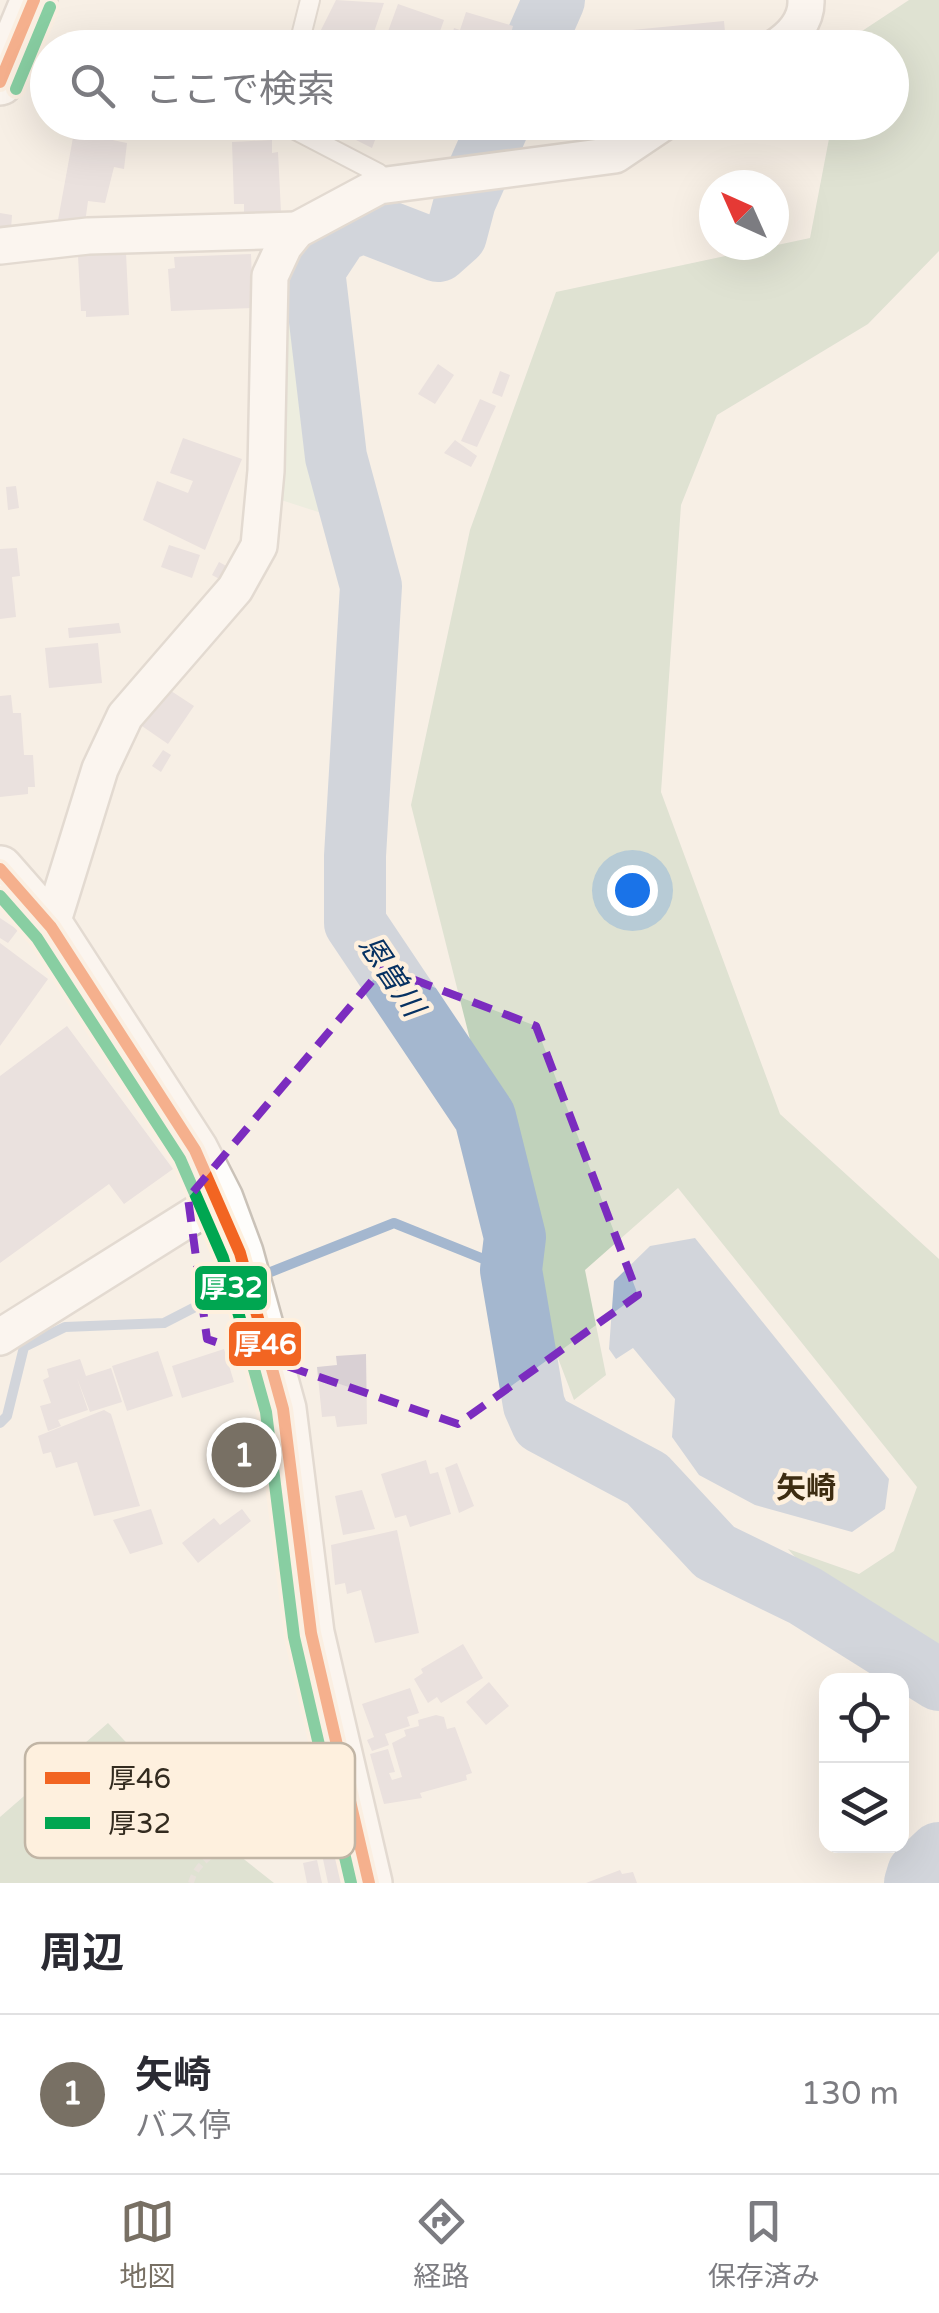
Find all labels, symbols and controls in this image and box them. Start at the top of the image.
search box [30,30,909,140]
icon: search [65,58,120,113]
text: ここで検索 [145,67,335,113]
north arrow [699,170,789,260]
your location [607,865,658,916]
water label: 恩曽川 [350,928,433,1026]
line badge: 厚32 [193,1264,269,1312]
text: 厚32 [199,1271,263,1305]
line badge: 厚46 [227,1320,303,1368]
text: 厚46 [233,1328,297,1362]
pin: 1 [212,1418,276,1492]
district label: 矢崎 [776,1470,836,1507]
map controls [819,1673,909,1853]
button: locate [819,1673,909,1763]
legend [25,1743,355,1858]
text: 厚46 [108,1762,171,1796]
button: layers [819,1763,909,1853]
text: 厚32 [108,1807,171,1841]
text: 周辺 [40,1928,124,1979]
text: 矢崎 [135,2053,211,2099]
text: 1 [62,2075,83,2113]
text: 130 m [801,2075,899,2113]
text: バス停 [135,2107,231,2145]
tab: 地図 [119,2194,175,2294]
tab: 経路 [413,2194,470,2294]
tab: 保存済み [708,2194,820,2294]

